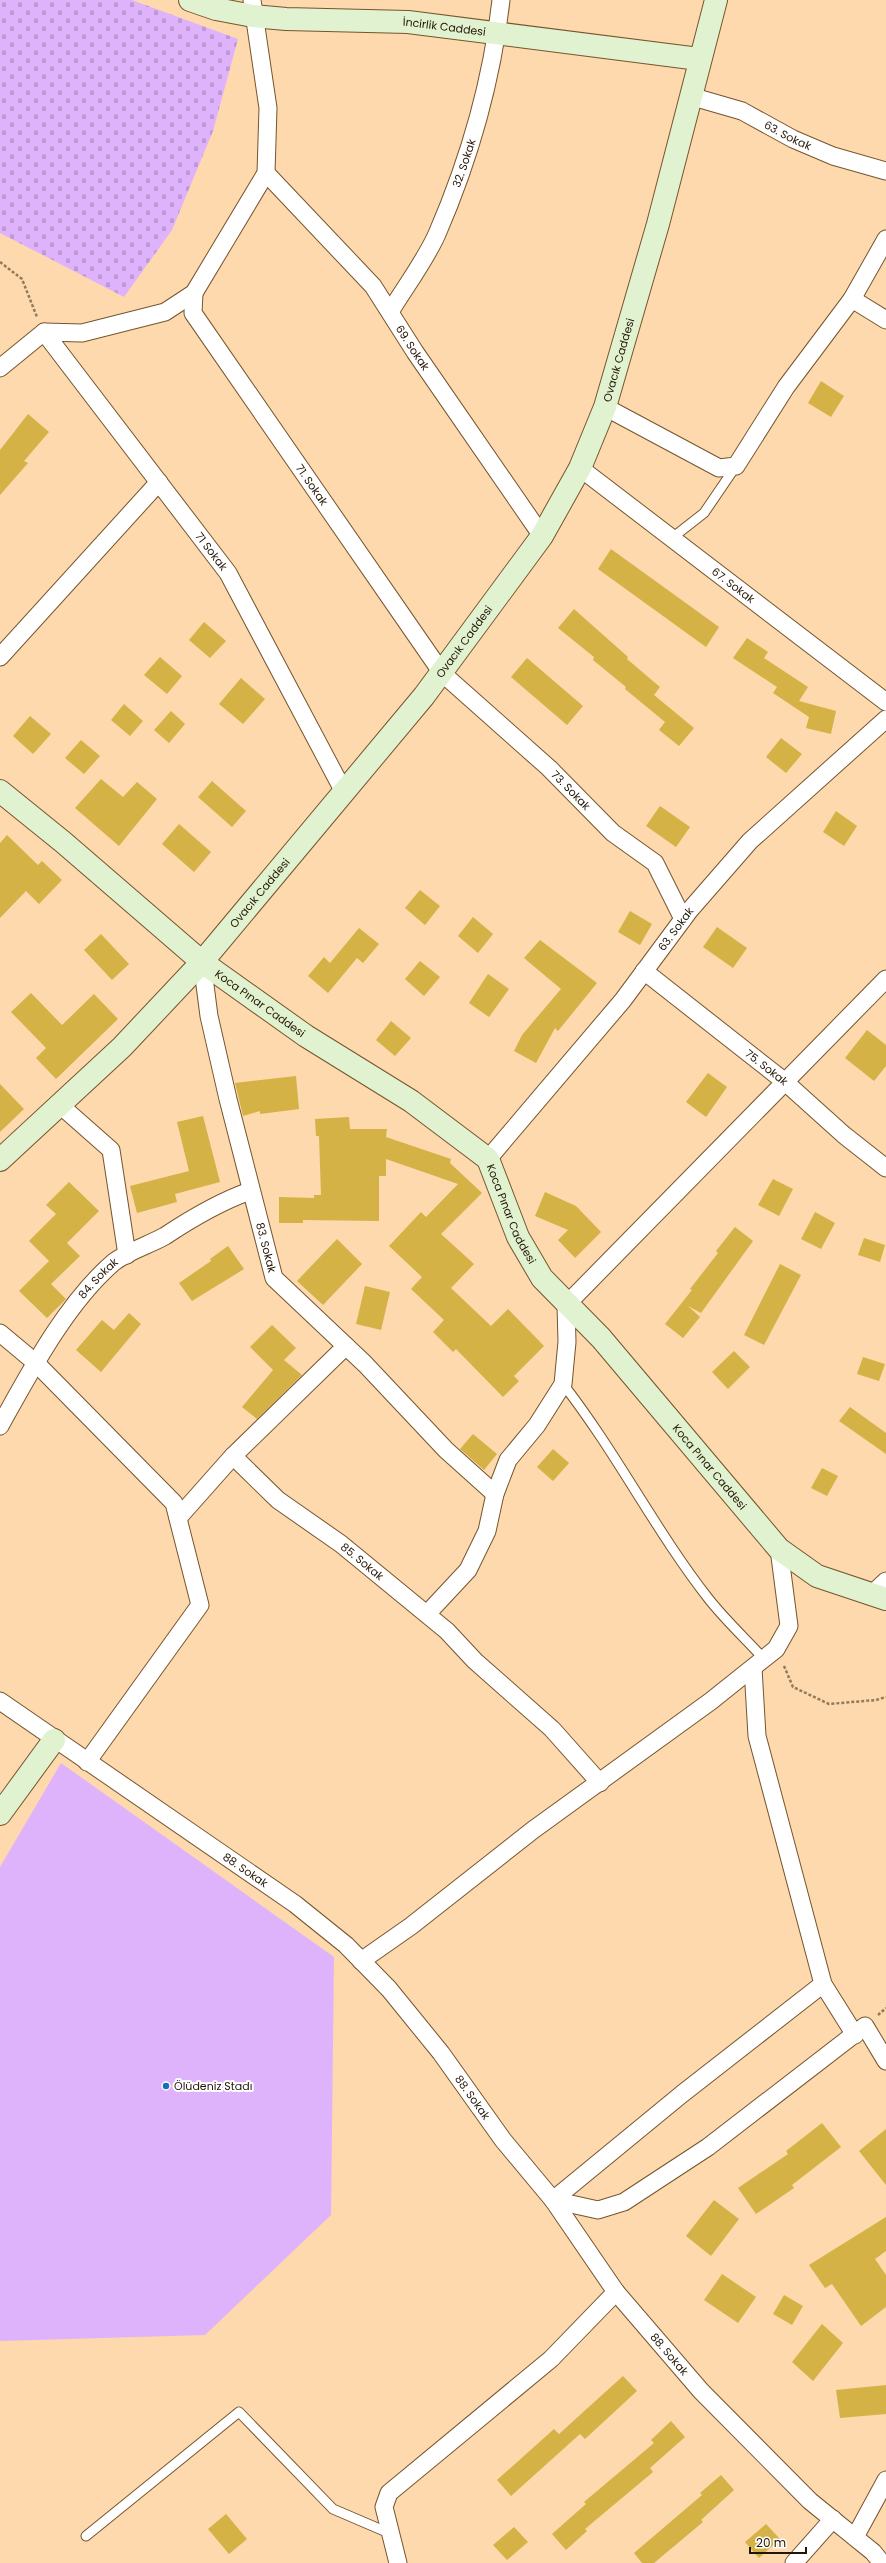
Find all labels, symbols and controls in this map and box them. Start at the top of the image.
street label: İncirlik Caddesi [403,14,487,40]
street label: 63. Sokak [761,117,814,154]
street label: 32. Sokak [448,137,480,190]
street label: Ovacık Caddesi [599,316,638,404]
street label: 69. Sokak [392,322,434,374]
street label: 71. Sokak [292,461,332,509]
street label: 71 Sokak [192,529,232,574]
street label: 67. Sokak [708,564,759,607]
street label: Ovacık Caddesi [432,602,496,681]
street label: 73. Sokak [548,767,594,814]
street label: Ovacık Caddesi [226,854,294,931]
street label: 63. Sokak [654,903,697,954]
street label: Koca Pınar Caddesi [212,966,309,1041]
street label: 75. Sokak [742,1045,792,1089]
street label: Koca Pınar Caddesi [483,1162,540,1267]
street label: 83. Sokak [252,1221,280,1275]
street label: 84. Sokak [74,1254,122,1302]
street label: Koca Pınar Caddesi [669,1421,751,1513]
street label: 85. Sokak [337,1539,387,1584]
street label: 88. Sokak [220,1849,271,1891]
street label: 88. Sokak [451,2072,494,2123]
place label: Ölüdeniz Stadı [174,2078,252,2094]
marker: Ölüdeniz Stadı [161,2081,171,2091]
street label: 88. Sokak [647,2330,692,2379]
scale bar [750,2529,806,2555]
text: 20 m [756,2534,786,2551]

